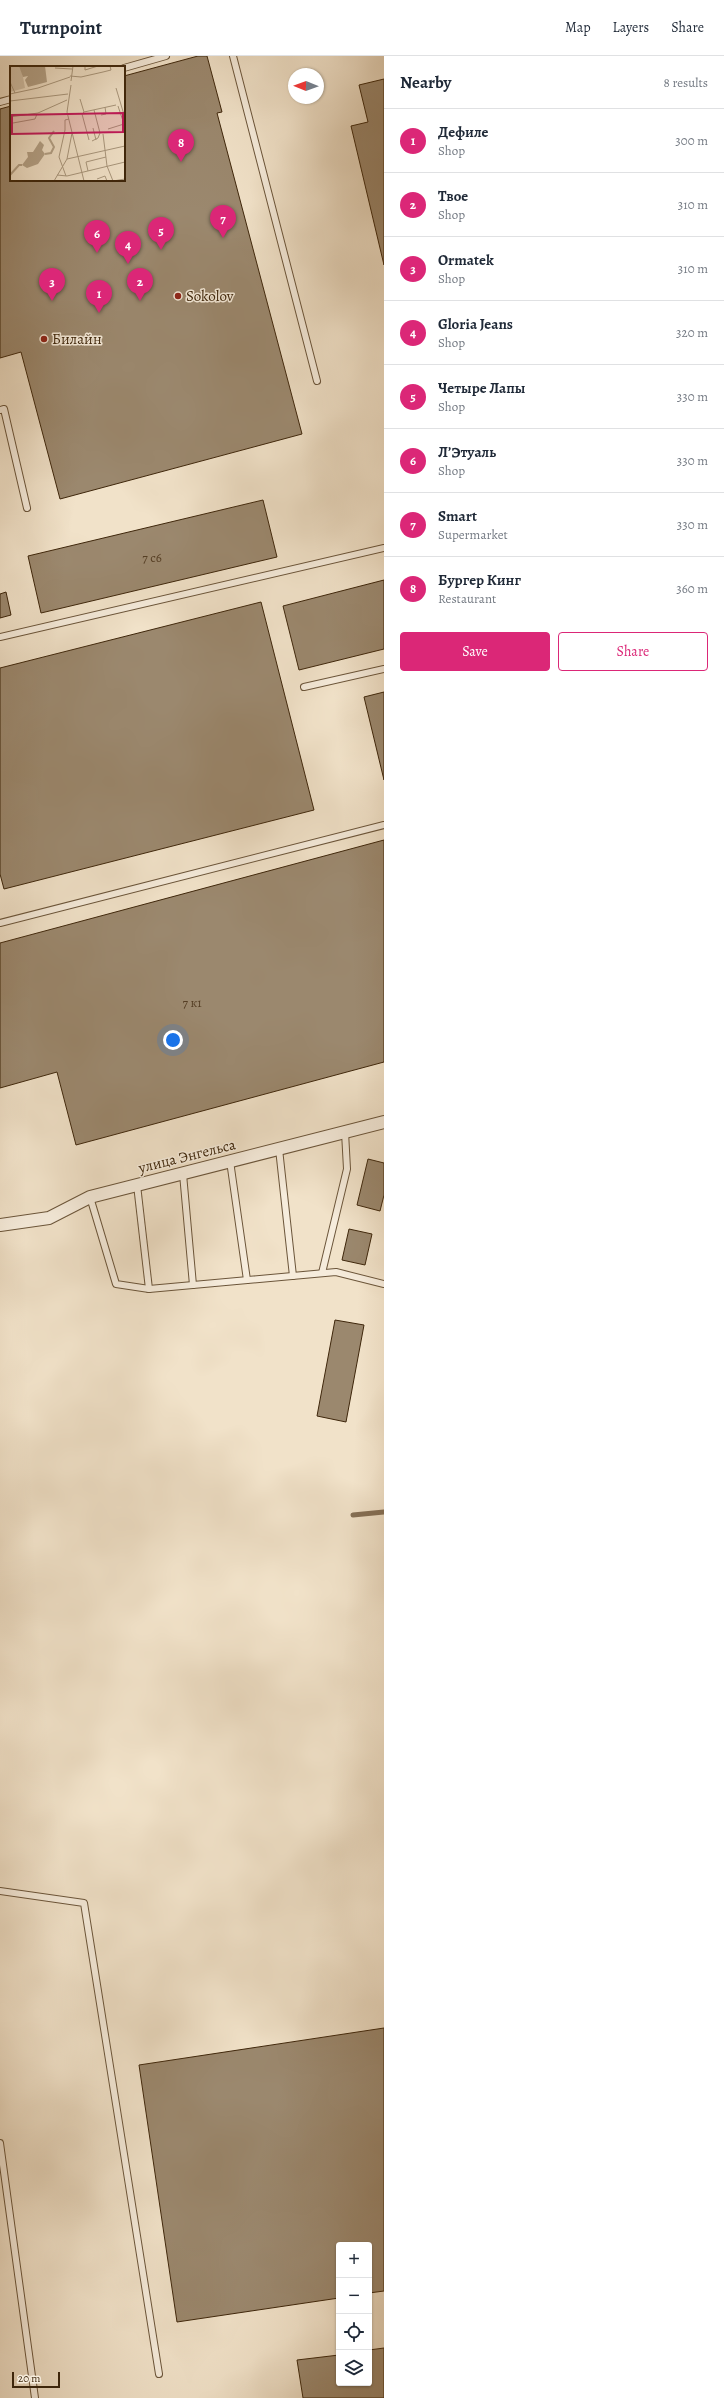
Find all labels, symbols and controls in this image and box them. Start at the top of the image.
text: Turnpoint [20,15,102,41]
text: Map [565,18,591,37]
text: Layers [613,18,649,37]
text: Share [671,18,704,37]
inset map [10,66,125,181]
north arrow [288,68,324,104]
text: Nearby [400,71,451,94]
text: 8 results [664,74,708,91]
text: Дефиле [438,122,489,142]
pin: 8 [168,129,194,162]
text: 1 [411,132,415,149]
text: 300 m [675,132,708,149]
text: Shop [438,142,465,159]
text: Твое [438,186,468,206]
text: 2 [410,196,416,213]
text: 310 m [678,196,708,213]
pin: 7 [210,205,236,238]
text: Shop [438,206,465,223]
pin: 5 [148,217,174,250]
pin: 6 [84,220,110,253]
pin: 4 [115,231,141,264]
text: Ormatek [438,250,494,270]
text: 3 [410,260,416,277]
text: 310 m [678,260,708,277]
pin: 3 [39,268,65,301]
pin: 2 [127,268,153,301]
text: Shop [438,270,465,287]
pin: 1 [86,280,112,313]
place label: Sokolov [186,286,234,306]
marker: Sokolov [173,291,183,301]
text: Gloria Jeans [438,314,513,334]
text: 4 [410,324,416,341]
text: 320 m [676,324,708,341]
place label: Билайн [52,329,102,349]
marker: Билайн [39,334,49,344]
text: Shop [438,334,465,351]
text: Четыре Лапы [438,378,525,398]
text: 5 [410,388,416,405]
text: 330 m [677,388,708,405]
text: Shop [438,398,465,415]
text: Л’Этуаль [438,442,496,462]
text: 6 [410,452,416,469]
text: 330 m [677,452,708,469]
text: Shop [438,462,465,479]
text: Smart [438,506,477,526]
text: 7 [410,516,416,533]
text: 330 m [677,516,708,533]
text: Supermarket [438,526,508,543]
house number: 7 с6 [142,549,162,566]
text: Бургер Кинг [438,570,521,590]
text: 8 [410,580,416,597]
text: 360 m [676,580,708,597]
text: Restaurant [438,590,496,607]
button: Save [400,632,550,671]
button: Share [558,632,708,671]
house number: 7 к1 [182,994,202,1011]
your location [163,1030,183,1050]
street label: улица Энгельса [135,1134,238,1178]
map controls [336,2242,372,2386]
button: + [336,2242,372,2278]
button: − [336,2278,372,2314]
button: locate [336,2314,372,2350]
button: layers [336,2350,372,2386]
scale bar [12,2370,60,2389]
text: 20 m [18,2371,40,2386]

